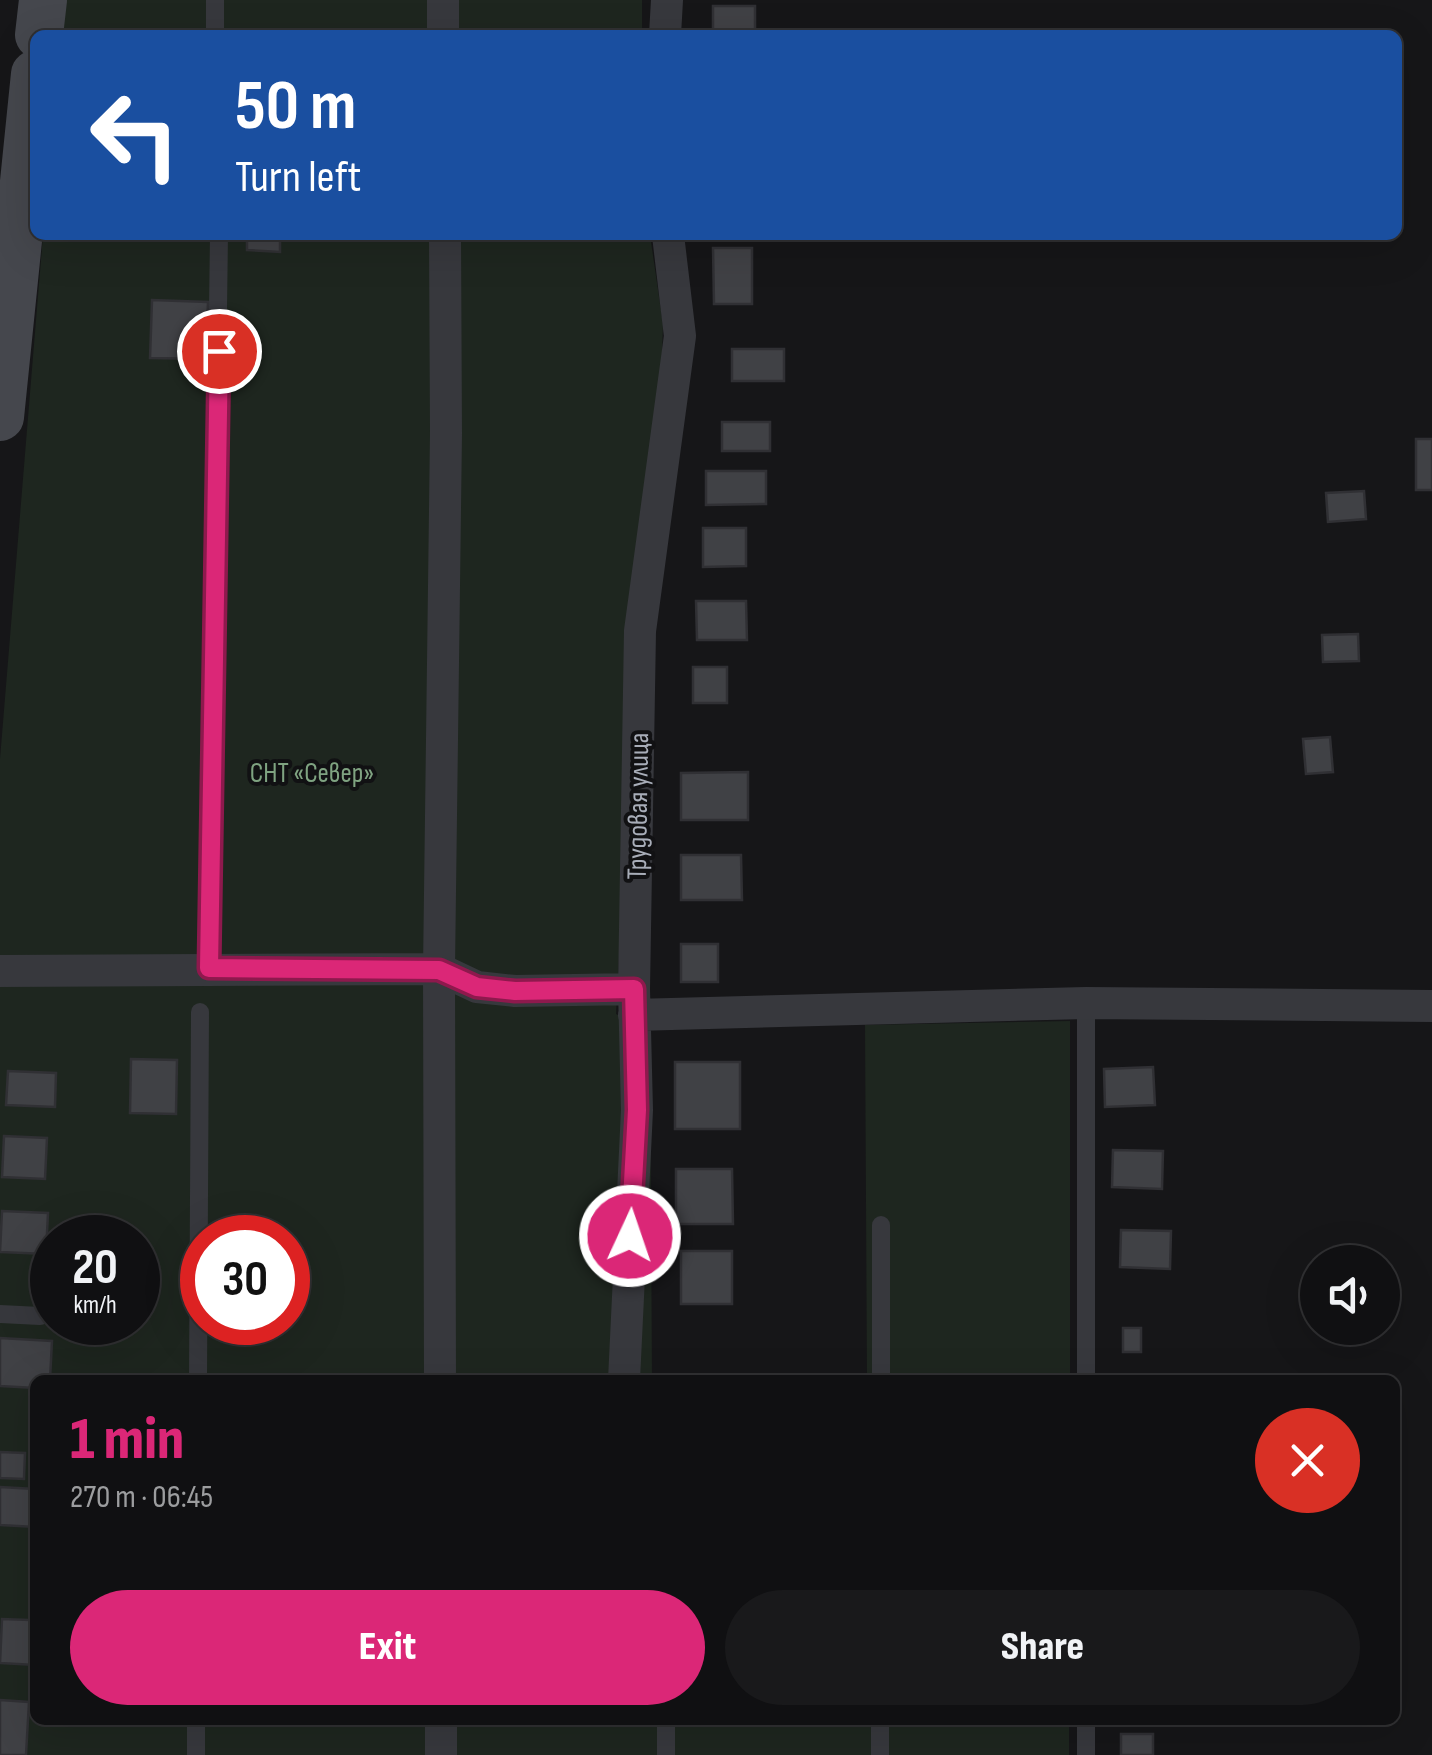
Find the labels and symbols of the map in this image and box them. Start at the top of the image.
pin [177,309,262,394]
street label: Трудовая улица [621,732,656,880]
park label: СНТ «Север» [250,757,374,790]
position arrow [578,1184,682,1288]
speed limit sign: 30 [180,1215,310,1345]

